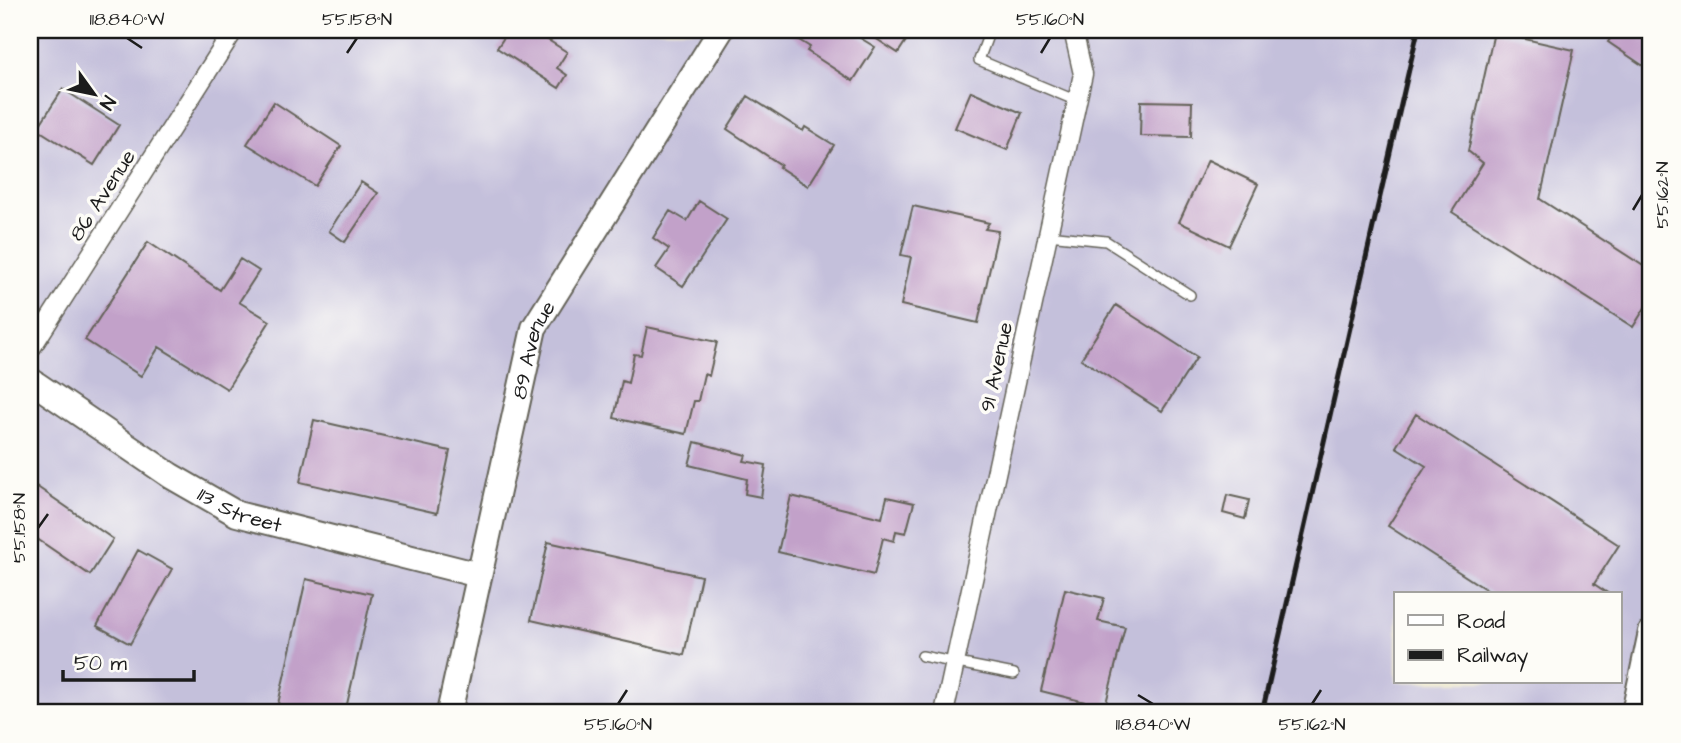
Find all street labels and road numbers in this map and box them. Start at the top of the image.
street label: 86 Avenue [62,144,143,247]
street label: 89 Avenue [505,295,563,402]
street label: 91 Avenue [973,319,1020,415]
street label: 113 Street [192,480,285,540]

